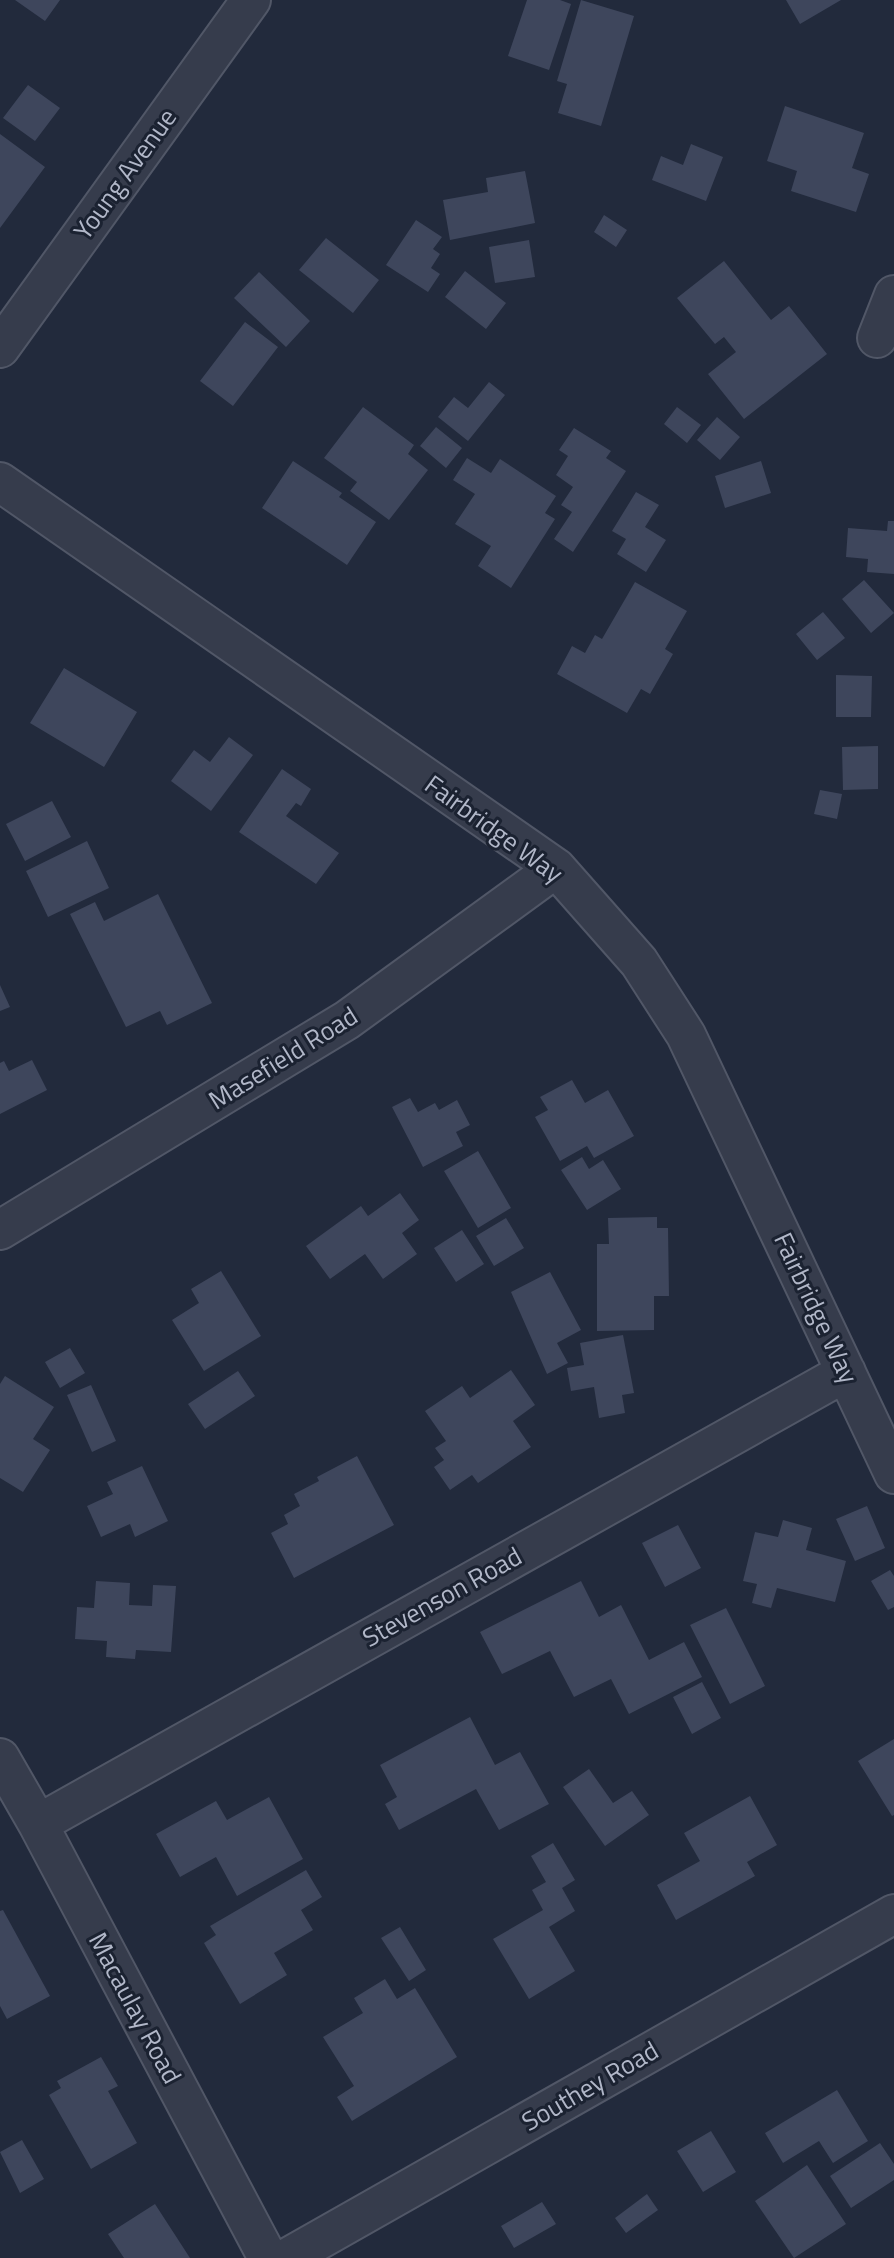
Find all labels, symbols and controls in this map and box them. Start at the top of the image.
street label: Young Avenue [64,100,186,247]
street label: Fairbridge Way [417,765,572,892]
street label: Masefield Road [201,996,365,1119]
street label: Fairbridge Way [764,1226,869,1390]
street label: Stevenson Road [355,1537,529,1657]
street label: Macaulay Road [79,1925,192,2090]
street label: Southey Road [514,2031,665,2141]

